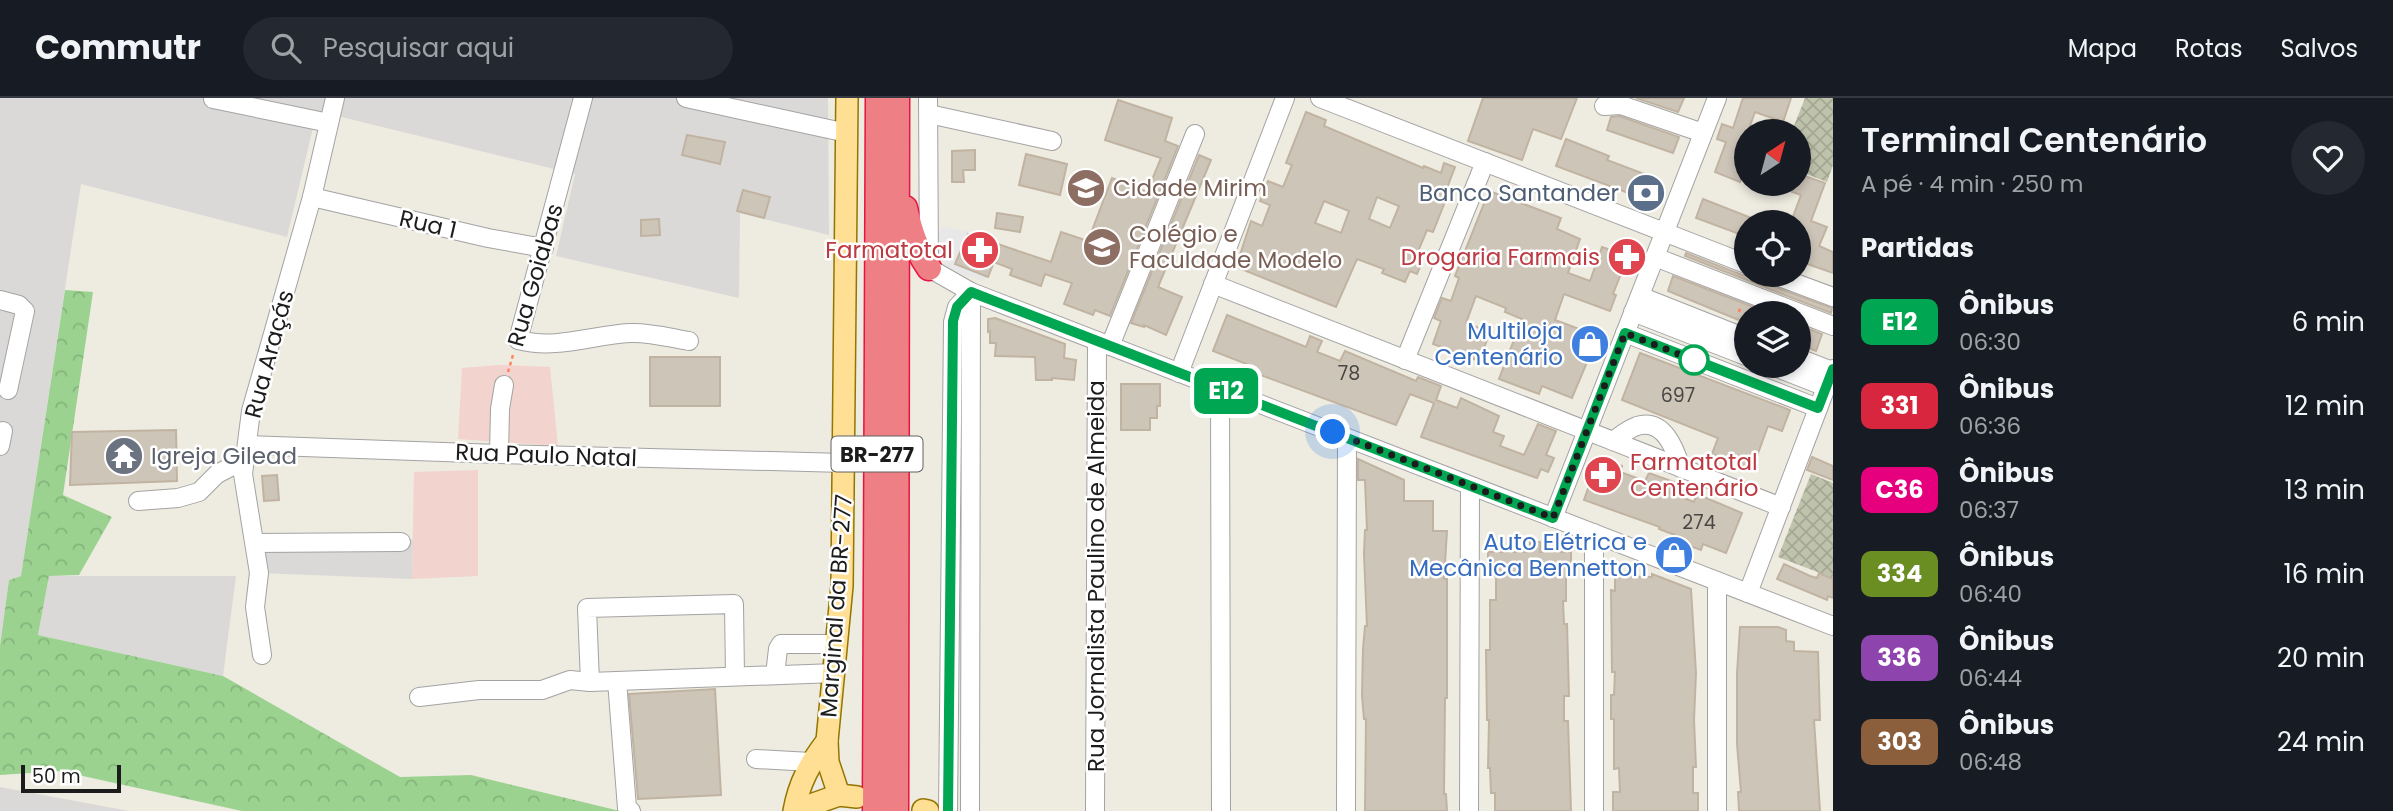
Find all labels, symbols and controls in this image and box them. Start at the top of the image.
search box [243,17,733,80]
text: Commutr [35,24,201,71]
icon: search [267,29,305,67]
text: Pesquisar aqui [323,30,514,66]
text: Mapa [2068,32,2137,65]
text: Rotas [2175,32,2242,65]
text: Salvos [2280,32,2358,65]
text: Terminal Centenário [1861,117,2207,164]
north arrow [1734,119,1811,196]
map controls [1734,119,1811,378]
button: heart [2291,121,2365,195]
school or university icon: Cidade Mirim [1065,167,1107,209]
text: A pé · 4 min · 250 m [1861,168,2083,200]
place label: Cidade Mirim [1113,172,1267,204]
bank icon: Banco Santander [1625,172,1667,214]
place label: Banco Santander [1419,177,1619,209]
street label: Rua Goiabas [499,200,571,350]
street label: Rua 1 [396,202,460,246]
button: locate [1734,210,1811,287]
place label: Colégio e Faculdade Modelo [1129,218,1342,276]
school or university icon: Colégio e Faculdade Modelo [1081,226,1123,268]
pharmacy icon: Farmatotal [959,229,1001,271]
text: Partidas [1861,230,1974,266]
place label: Farmatotal [825,234,953,266]
pharmacy icon: Drogaria Farmais [1606,236,1648,278]
place label: Drogaria Farmais [1401,241,1600,273]
street label: Rua Araçás [237,286,301,422]
text: Ônibus [1959,287,2054,323]
button: layers [1734,301,1811,378]
text: 6 min [2292,304,2365,340]
text: E12 [1882,305,1917,338]
place label: Multiloja Centenário [1434,315,1563,373]
shop icon: Multiloja Centenário [1569,323,1611,365]
text: 06:30 [1959,326,2021,358]
unlabelled marker [1679,345,1709,375]
house number: 78 [1338,360,1360,387]
line badge: E12 [1186,368,1266,414]
text: Ônibus [1959,371,2054,407]
text: E12 [1208,374,1244,407]
street label: Rua Jornalista Paulino de Almeida [1080,380,1112,772]
house number: 697 [1661,382,1695,409]
text: 12 min [2285,388,2365,424]
text: 331 [1880,389,1919,422]
text: 06:36 [1959,410,2021,442]
your location [1315,414,1350,449]
temple icon: Igreja Gilead [103,435,145,477]
street label: Rua Paulo Natal [455,436,637,474]
road number: BR-277 [832,436,922,472]
place label: Igreja Gilead [151,440,297,472]
place label: Farmatotal Centenário [1630,446,1759,504]
pharmacy icon: Farmatotal Centenário [1582,454,1624,496]
text: Ônibus [1959,455,2054,491]
text: 13 min [2285,472,2365,508]
text: C36 [1875,473,1924,506]
street label: Marginal da BR-277 [812,493,860,719]
text: 06:37 [1959,494,2019,526]
house number: 274 [1682,509,1716,536]
place label: Auto Elétrica e Mecânica Bennetton [1409,526,1647,584]
shop icon: Auto Elétrica e Mecânica Bennetton [1653,534,1695,576]
text: Ônibus [1959,539,2054,575]
text: 16 min [2283,556,2365,592]
text: 334 [1877,557,1922,590]
text: 06:40 [1959,578,2022,610]
text: Ônibus [1959,623,2054,659]
text: 20 min [2277,640,2365,676]
text: 336 [1877,641,1922,674]
text: 06:44 [1959,662,2022,694]
text: Ônibus [1959,707,2054,743]
text: 24 min [2277,724,2365,760]
text: 303 [1877,725,1922,758]
text: 06:48 [1959,746,2022,778]
scale bar [21,762,121,794]
text: 50 m [32,763,81,790]

